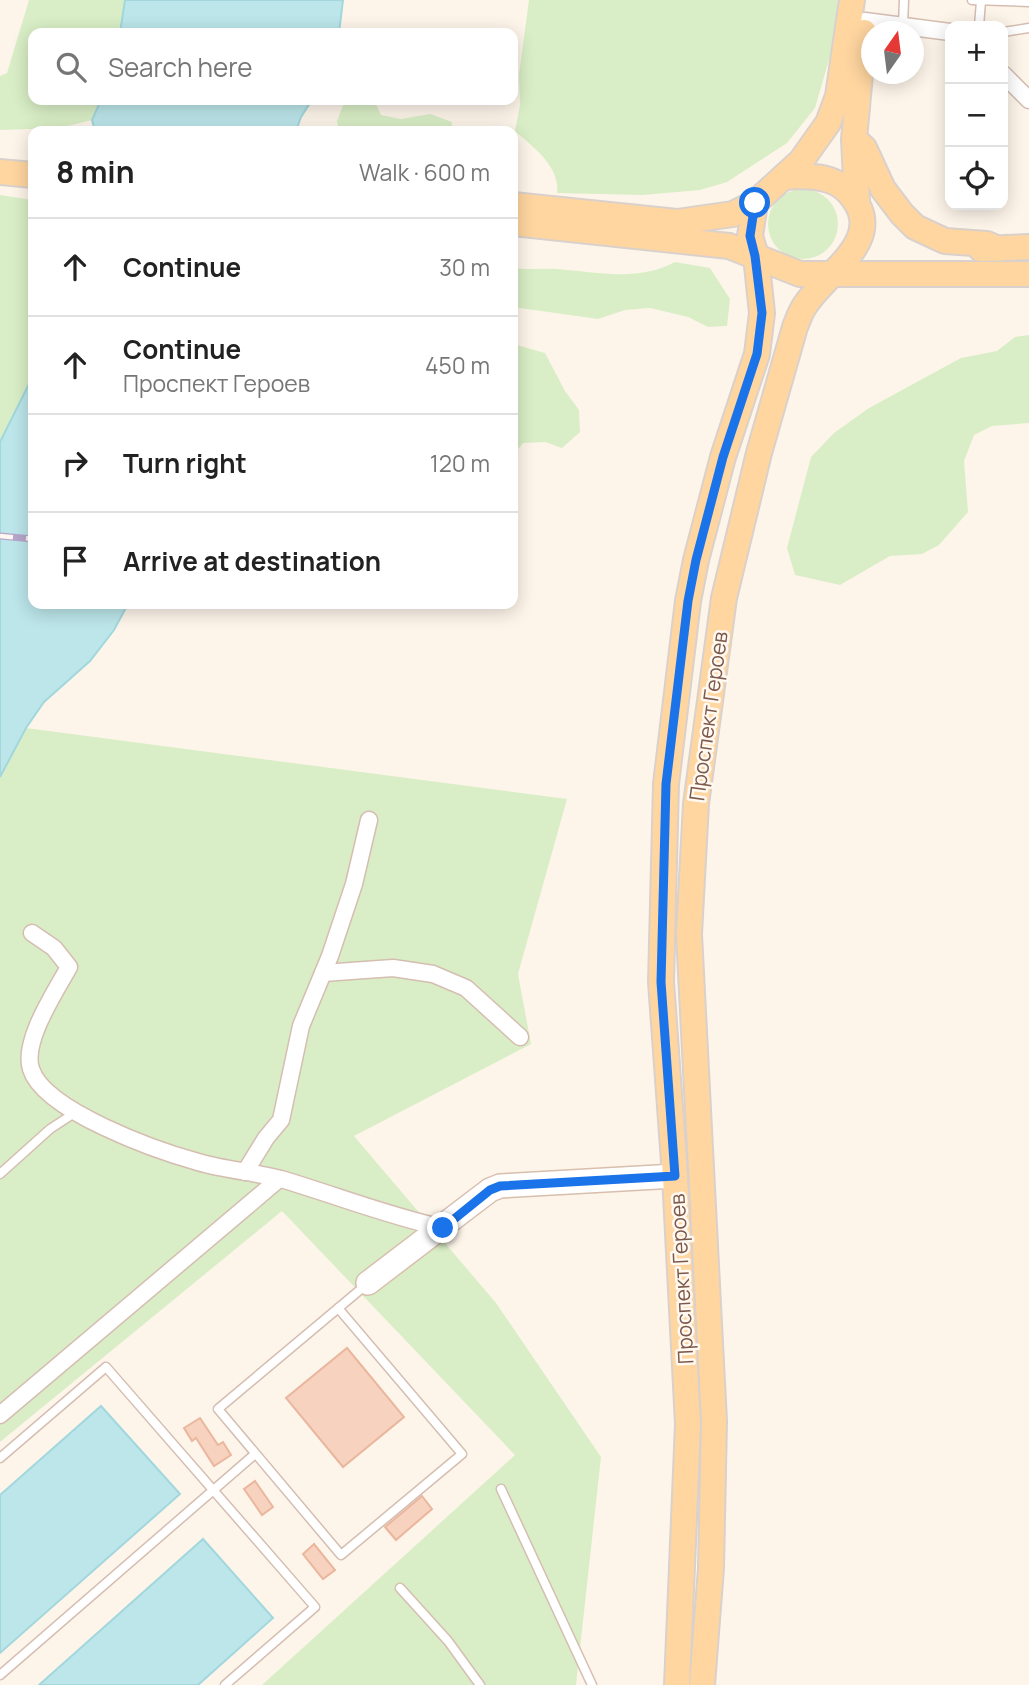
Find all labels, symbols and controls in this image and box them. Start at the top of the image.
north arrow [861,21,924,84]
map controls [945,21,1008,210]
button: + [945,21,1008,84]
search box [28,28,518,105]
icon: search [52,48,90,86]
text: Search here [108,49,253,85]
button: − [945,84,1008,147]
button: locate [945,147,1008,210]
text: 8 min [56,151,135,192]
text: Walk · 600 m [359,156,490,188]
route start [739,187,770,218]
icon: ahead [56,248,94,286]
text: Continue [123,249,241,285]
text: 30 m [439,251,490,283]
text: Continue [123,331,241,367]
icon: ahead [56,346,94,384]
text: 450 m [425,349,490,381]
text: Проспект Героев [123,367,310,399]
icon: right [56,444,94,482]
text: Turn right [123,445,247,481]
text: 120 m [430,447,490,479]
icon: arrive [56,542,94,580]
text: Arrive at destination [123,543,381,579]
street label: Проспект Героев [682,629,734,803]
street label: Проспект Героев [663,1193,699,1365]
route end [427,1212,458,1243]

